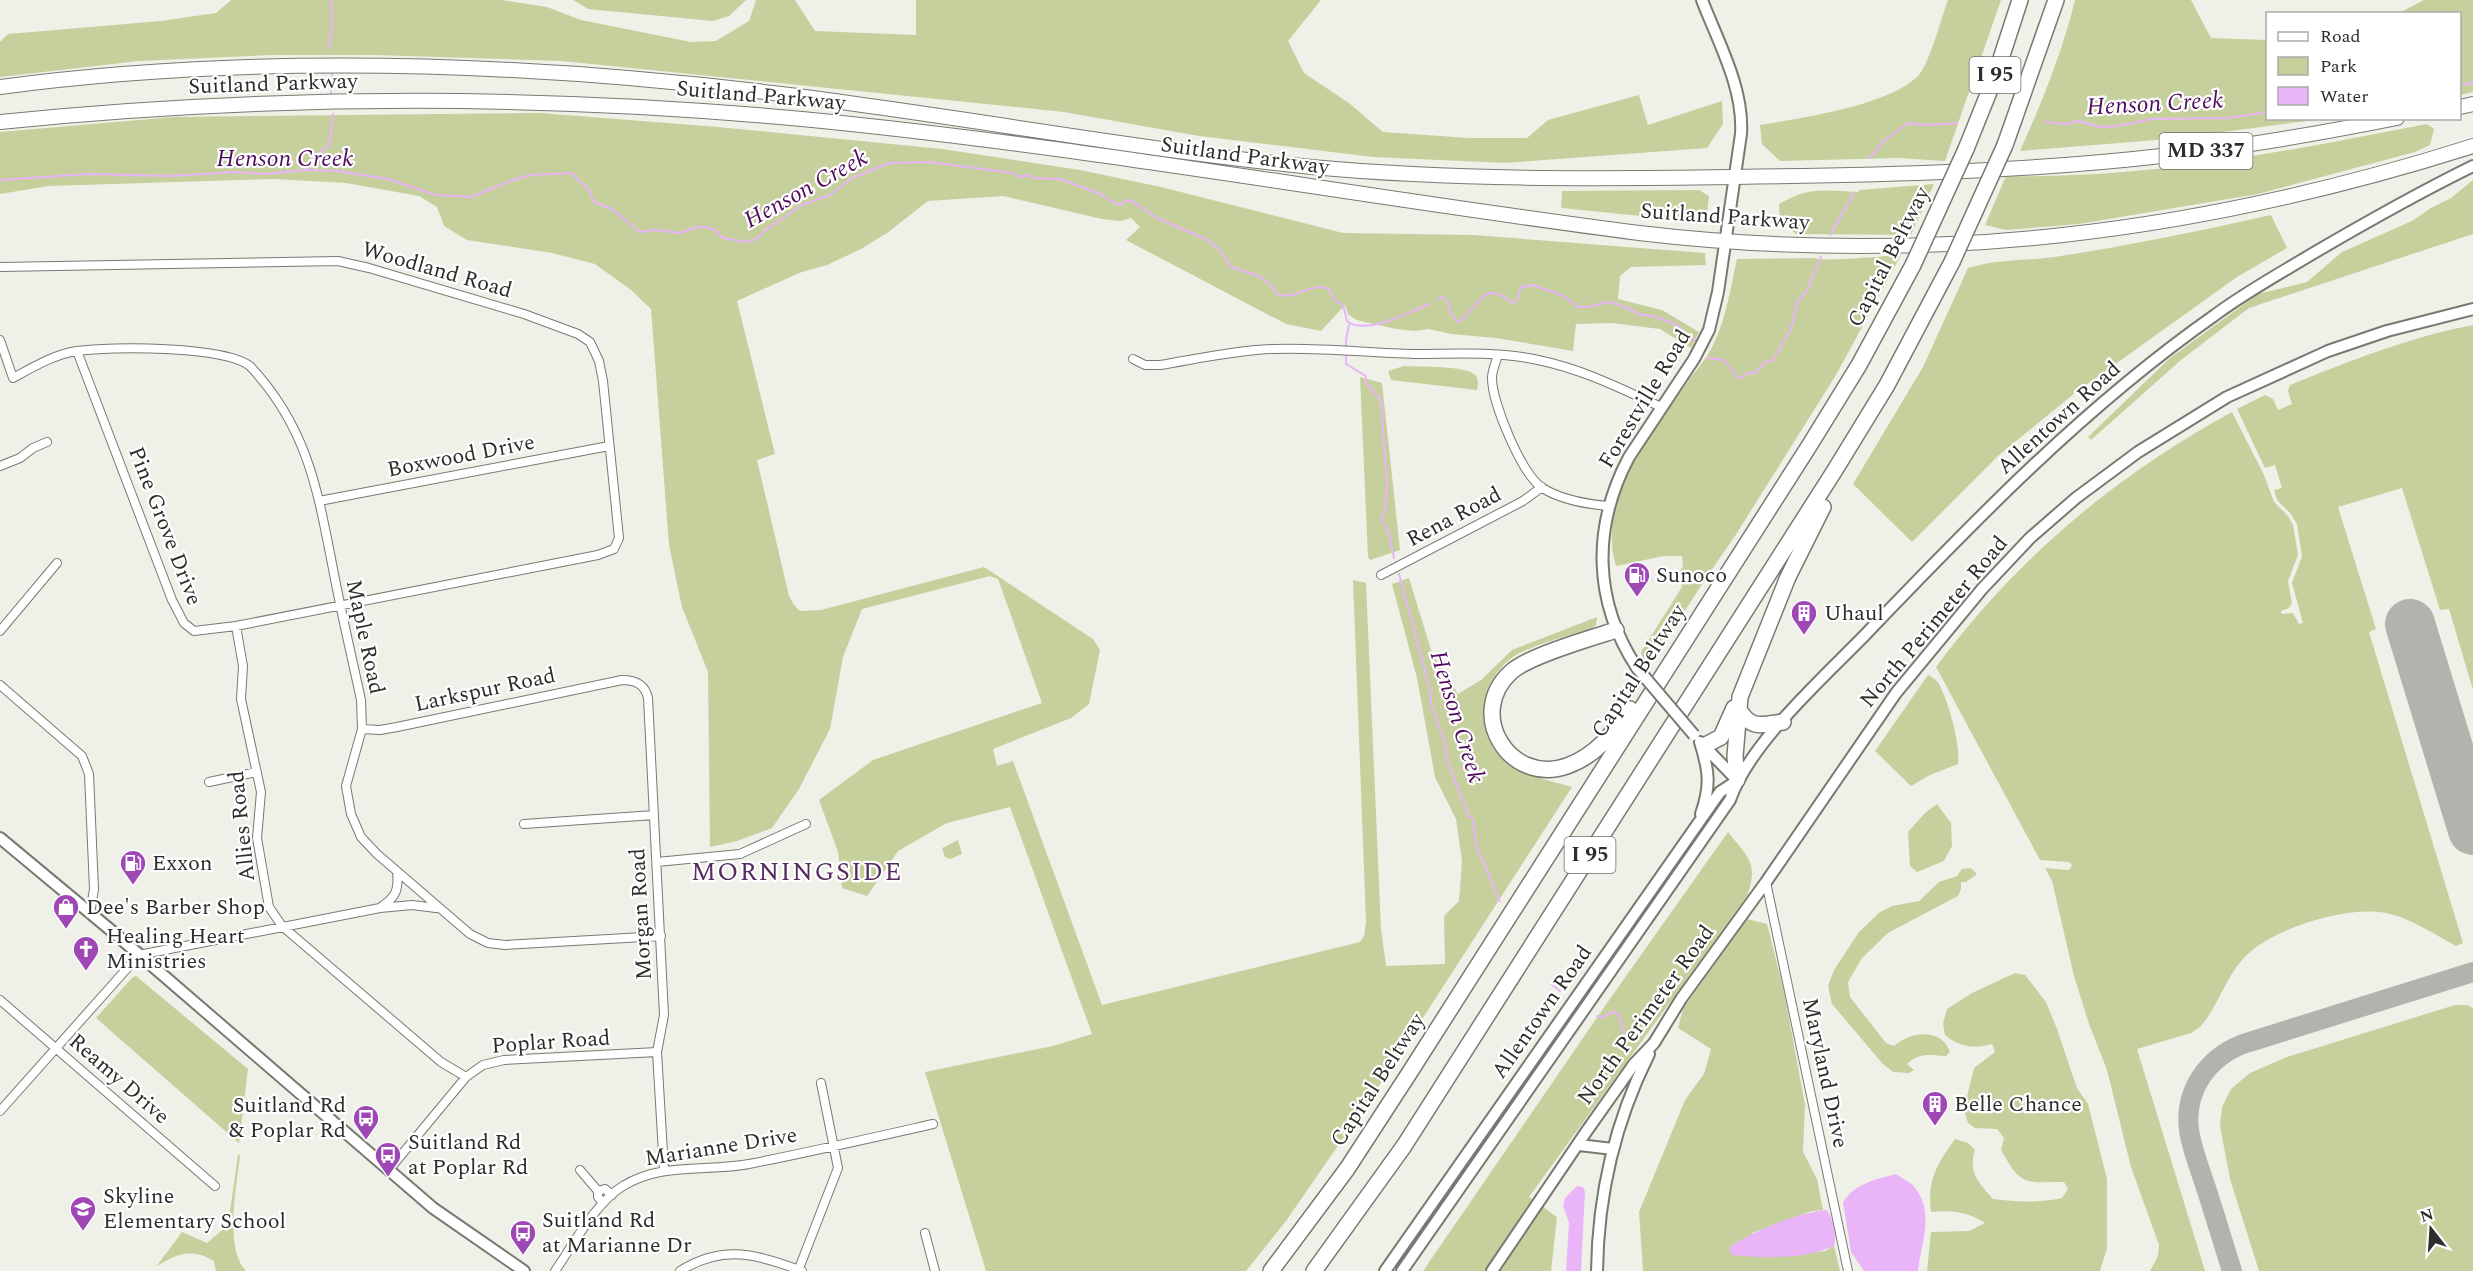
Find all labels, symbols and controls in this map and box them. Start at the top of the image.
legend [2266,12,2461,120]
text: Road [2320,23,2361,50]
text: Park [2320,53,2357,80]
road number: I 95 [1970,57,2020,93]
street label: Suitland Parkway [188,64,360,103]
street label: Suitland Parkway [675,72,848,120]
water label: Henson Creek [2086,82,2224,126]
text: Water [2320,83,2368,110]
street label: Suitland Parkway [1159,128,1333,184]
road number: MD 337 [2160,133,2252,169]
water label: Henson Creek [737,140,875,238]
water label: Henson Creek [217,141,353,177]
street label: Capital Beltway [1839,180,1939,333]
street label: Suitland Parkway [1639,195,1812,239]
street label: Woodland Road [358,233,516,307]
street label: Forestville Road [1590,323,1700,475]
street label: Allentown Road [1990,353,2128,483]
street label: Boxwood Drive [384,426,538,486]
street label: Pine Grove Drive [119,442,211,610]
street label: Rena Road [1400,478,1508,556]
street label: North Perimeter Road [1852,529,2016,715]
place label: Sunoco [1656,559,1727,592]
fuel station icon: Sunoco [1622,560,1652,598]
street label: Maple Road [337,577,393,697]
street label: Capital Beltway [1583,596,1696,745]
place label: Uhaul [1824,597,1884,630]
building icon: Uhaul [1789,598,1819,636]
water label: Henson Creek [1420,646,1494,788]
street label: Larkspur Road [411,659,559,721]
street label: Allies Road [220,769,264,883]
road number: I 95 [1564,837,1616,873]
place label: Exxon [152,847,213,880]
street label: Morgan Road [621,847,661,981]
fuel station icon: Exxon [118,848,148,886]
district label: MORNINGSIDE [691,852,903,892]
place label: Dee's Barber Shop [86,891,265,924]
shop icon: Dee's Barber Shop [51,892,81,930]
street label: North Perimeter Road [1569,918,1723,1112]
place label: Healing Heart Ministries [106,920,245,978]
church icon: Healing Heart Ministries [71,934,101,972]
street label: Allentown Road [1484,938,1600,1086]
street label: Maryland Drive [1793,995,1857,1151]
street label: Capital Beltway [1322,1005,1435,1154]
street label: Poplar Road [490,1021,612,1063]
street label: Reamy Drive [61,1026,177,1132]
place label: Belle Chance [1954,1088,2082,1121]
place label: Suitland Rd & Poplar Rd [229,1089,346,1147]
building icon: Belle Chance [1920,1089,1950,1127]
bus stop icon: Suitland Rd & Poplar Rd [351,1103,381,1141]
street label: Marianne Drive [642,1119,800,1175]
place label: Suitland Rd at Poplar Rd [408,1126,528,1184]
bus stop icon: Suitland Rd at Poplar Rd [373,1140,403,1178]
place label: Skyline Elementary School [103,1180,286,1238]
school or university icon: Skyline Elementary School [68,1194,98,1232]
north arrow [2401,1199,2461,1259]
text: N [2417,1202,2437,1229]
place label: Suitland Rd at Marianne Dr [542,1204,692,1262]
bus stop icon: Suitland Rd at Marianne Dr [508,1218,538,1256]

